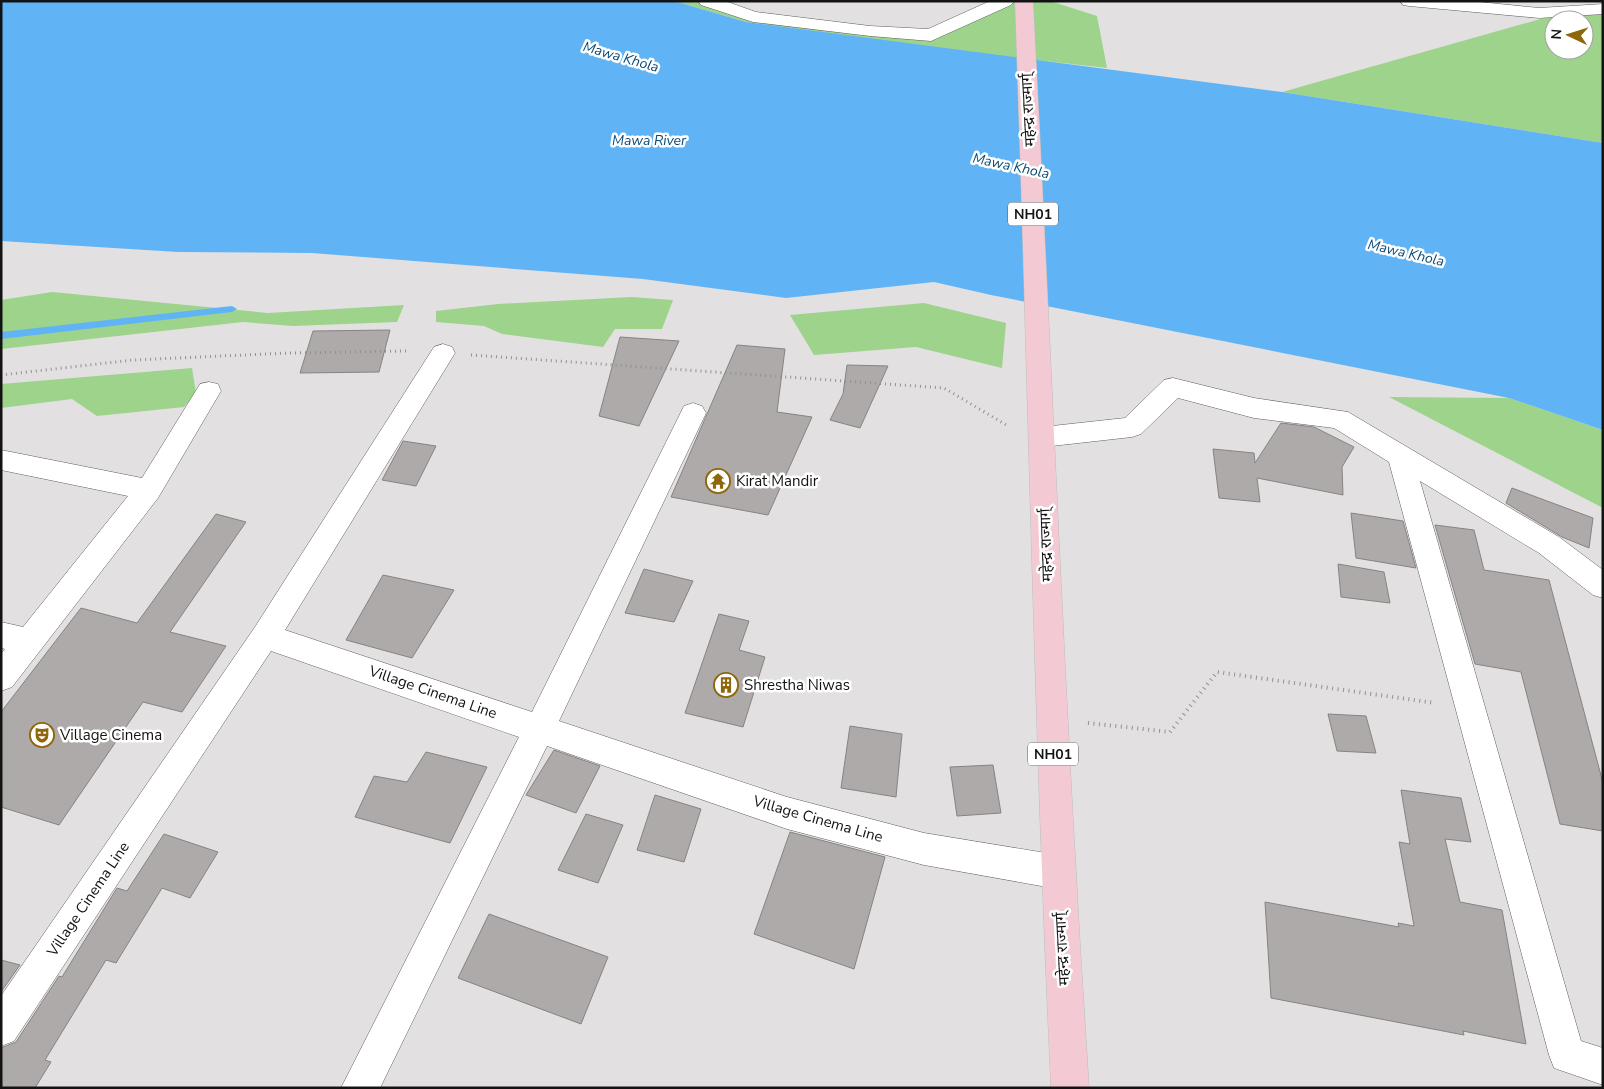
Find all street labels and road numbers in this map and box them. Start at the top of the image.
street label: महेन्द्र राज्मार्ग् [1016,71,1040,147]
road number: NH01 [1008,202,1058,225]
street label: महेन्द्र राज्मार्ग् [1035,506,1057,582]
street label: Village Cinema Line [365,660,500,723]
road number: NH01 [1028,742,1078,766]
street label: Village Cinema Line [750,791,885,847]
street label: Village Cinema Line [42,838,134,961]
street label: महेन्द्र राज्मार्ग् [1050,910,1074,986]

